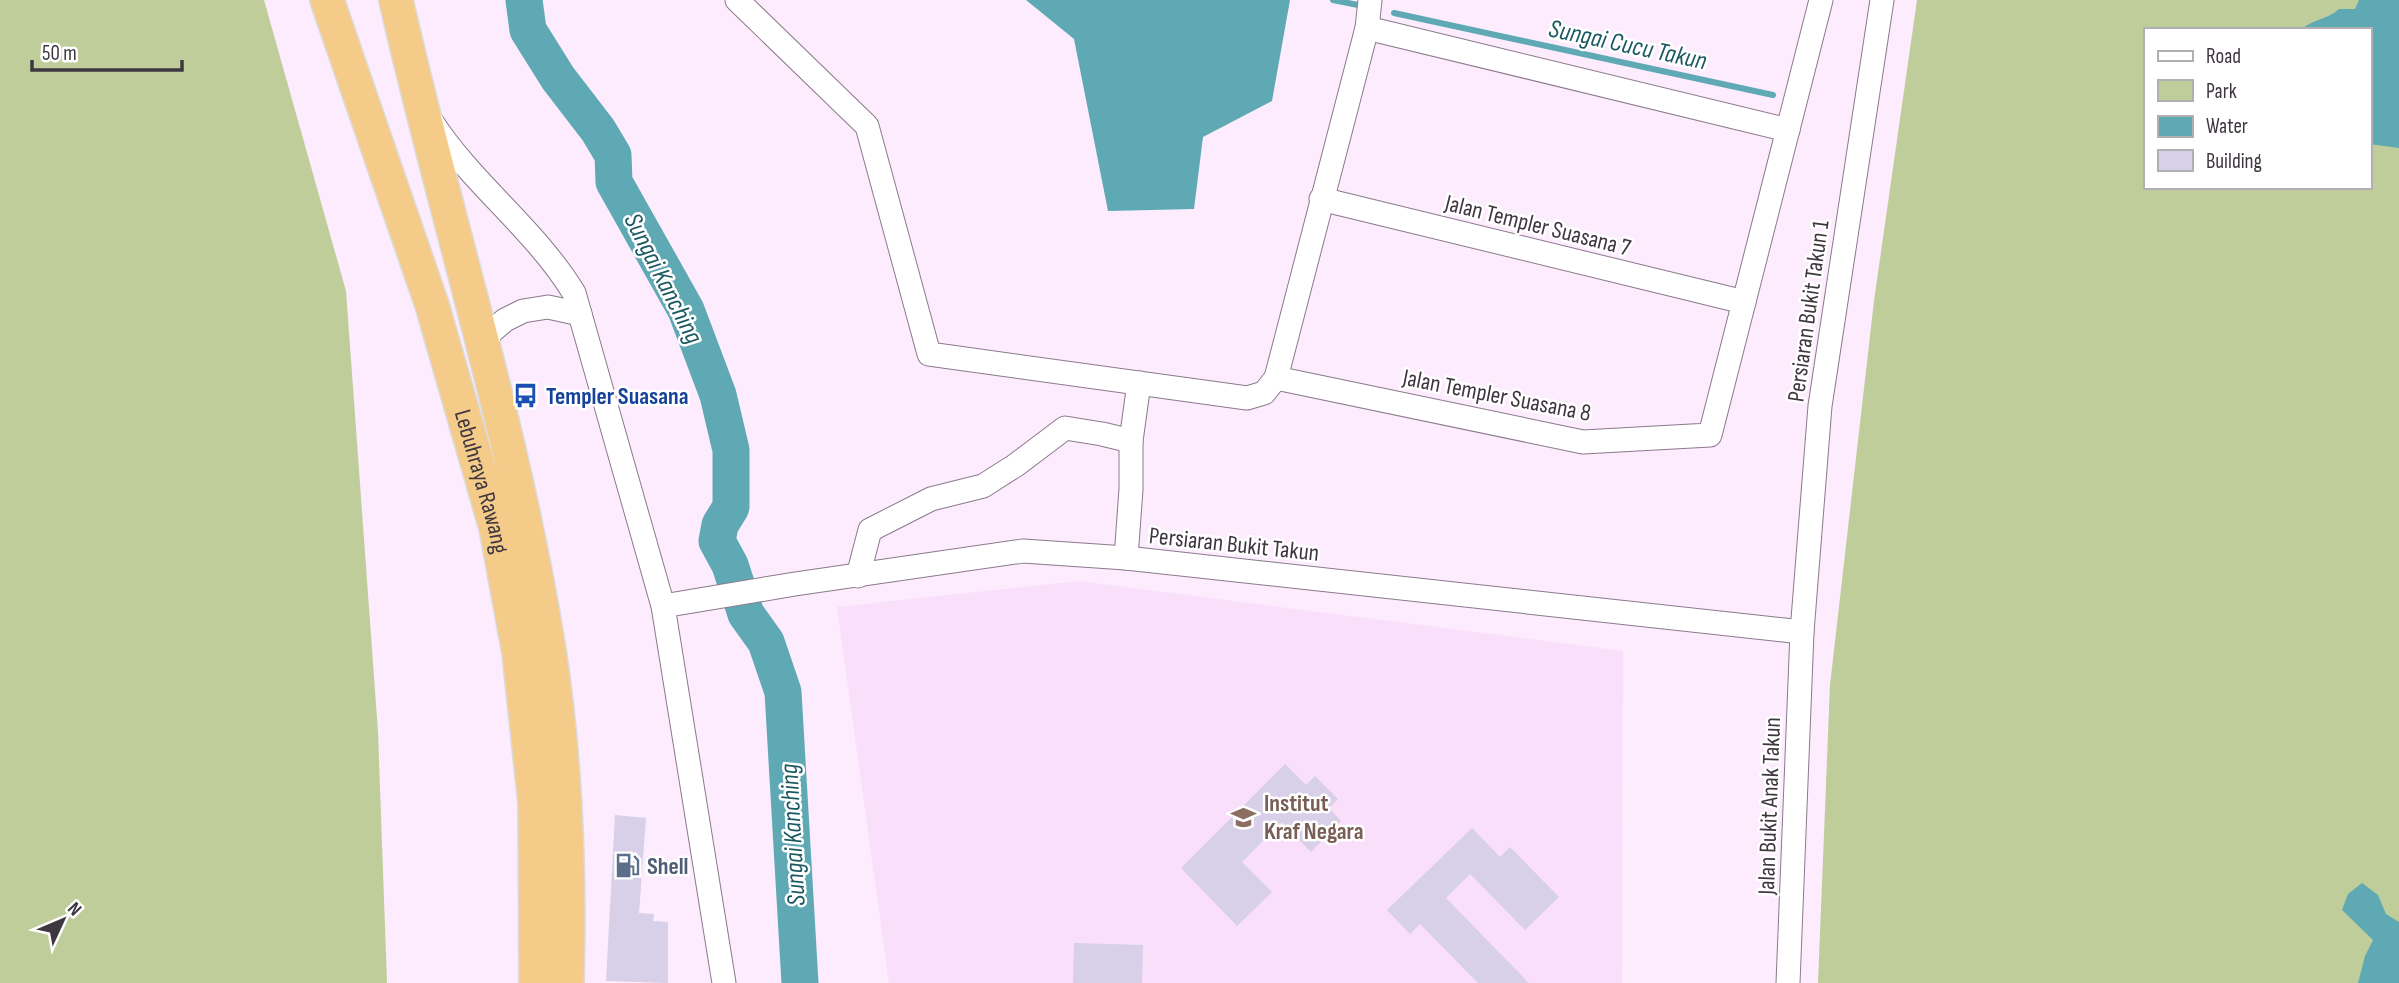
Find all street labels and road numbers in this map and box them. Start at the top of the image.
street label: Jalan Templer Suasana 7 [1441,188,1634,263]
street label: Persiaran Bukit Takun 1 [1781,218,1836,404]
street label: Jalan Templer Suasana 8 [1399,363,1593,428]
street label: Lebuhraya Rawang [448,406,514,556]
street label: Persiaran Bukit Takun [1147,521,1320,568]
street label: Jalan Bukit Anak Takun [1752,717,1787,896]

